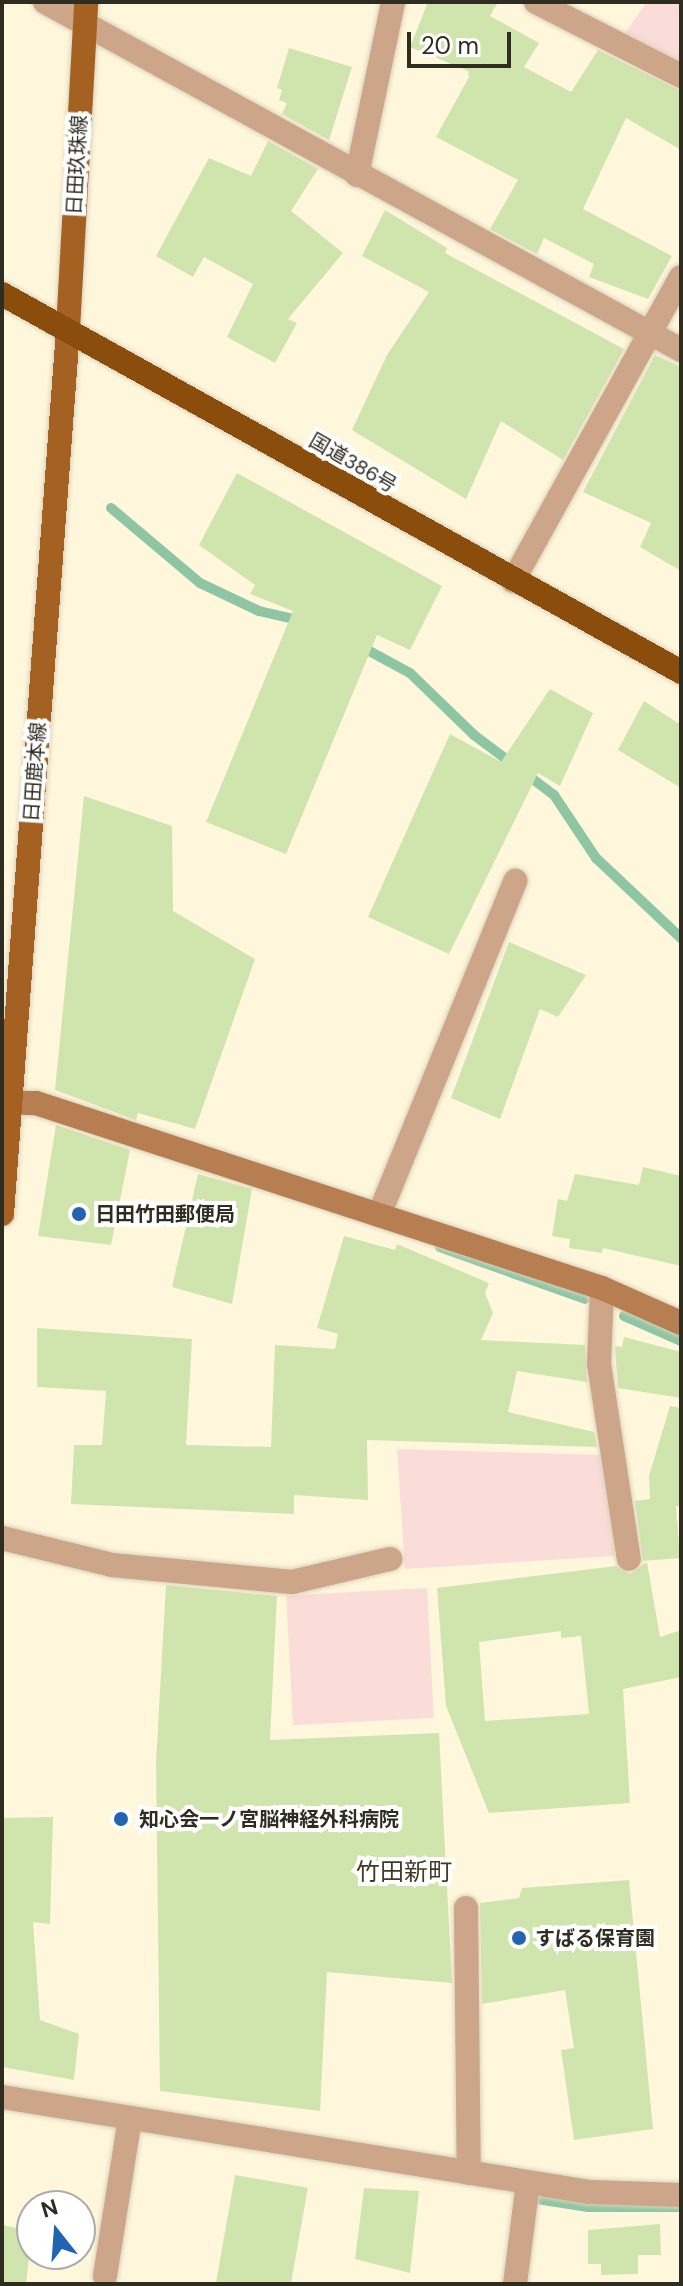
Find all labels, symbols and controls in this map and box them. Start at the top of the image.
scale bar [411,16,515,66]
text: 20 m [421,30,479,61]
street label: 日田玖珠線 [62,114,92,216]
street label: 国道386号 [305,428,401,498]
street label: 日田鹿本線 [20,721,50,823]
place label: 日田竹田郵便局 [95,1202,235,1226]
marker: 日田竹田郵便局 [70,1205,88,1223]
place label: 知心会一ノ宮脳神経外科病院 [139,1807,399,1831]
marker: 知心会一ノ宮脳神経外科病院 [110,1808,132,1830]
district label: 竹田新町 [356,1858,452,1886]
place label: すばる保育園 [535,1926,655,1950]
marker: すばる保育園 [510,1929,528,1947]
north arrow [16,2190,96,2270]
text: N [38,2192,61,2225]

